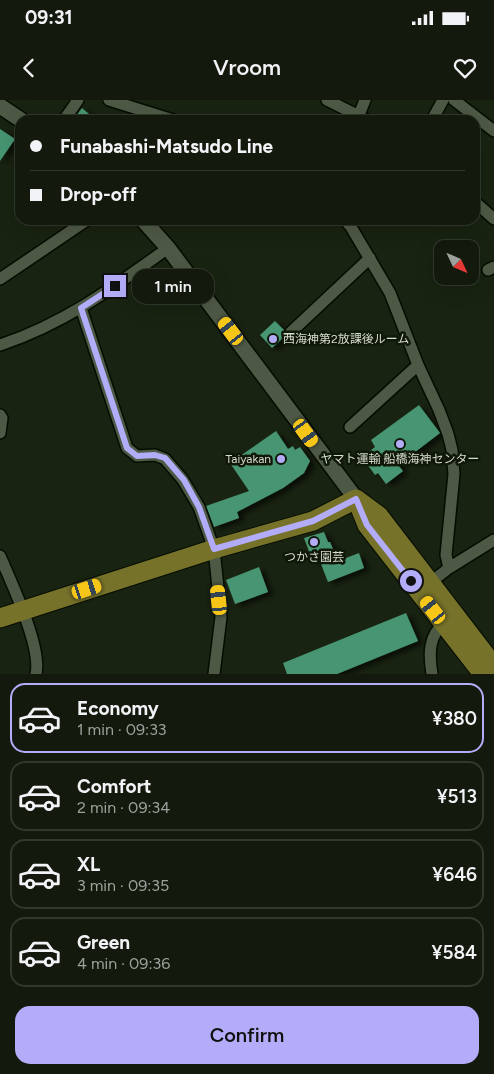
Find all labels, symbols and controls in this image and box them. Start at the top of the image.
text: 09:31 [25,6,73,29]
icon: back [15,54,43,82]
text: Vroom [213,54,281,81]
icon: heart [451,54,479,82]
text: Funabashi-Matsudo Line [60,135,273,158]
text: Drop-off [60,183,137,206]
north arrow [434,240,479,285]
map controls [434,240,479,285]
callout: 1 min [132,268,215,304]
route end [104,275,126,297]
text: 1 min [154,277,192,296]
car [215,315,246,347]
place label: 西海神第2放課後ルーム [283,332,409,346]
marker: 西海神第2放課後ルーム [267,333,279,345]
car [291,416,320,450]
marker: ヤマト運輸 船橋海神センター [394,438,406,450]
place label: Taiyakan [225,452,271,466]
place label: ヤマト運輸 船橋海神センター [321,452,479,466]
marker: Taiyakan [275,453,287,465]
marker: つかさ園芸 [308,536,320,548]
place label: つかさ園芸 [284,550,344,564]
route start [400,570,422,592]
car [70,577,103,601]
car [209,584,228,616]
car [417,594,448,626]
icon: car [17,696,62,741]
text: Economy [77,697,159,720]
text: ¥380 [432,707,477,730]
text: 1 min · 09:33 [77,720,167,739]
icon: car [17,774,62,819]
text: Comfort [77,775,152,798]
text: ¥513 [437,785,477,808]
text: 2 min · 09:34 [77,798,170,817]
icon: car [17,852,62,897]
text: XL [77,853,100,876]
text: ¥646 [432,863,477,886]
text: 3 min · 09:35 [77,876,169,895]
icon: car [17,930,62,975]
text: Green [77,931,130,954]
text: ¥584 [432,941,477,964]
text: 4 min · 09:36 [77,954,170,973]
button: Confirm [15,1006,479,1064]

